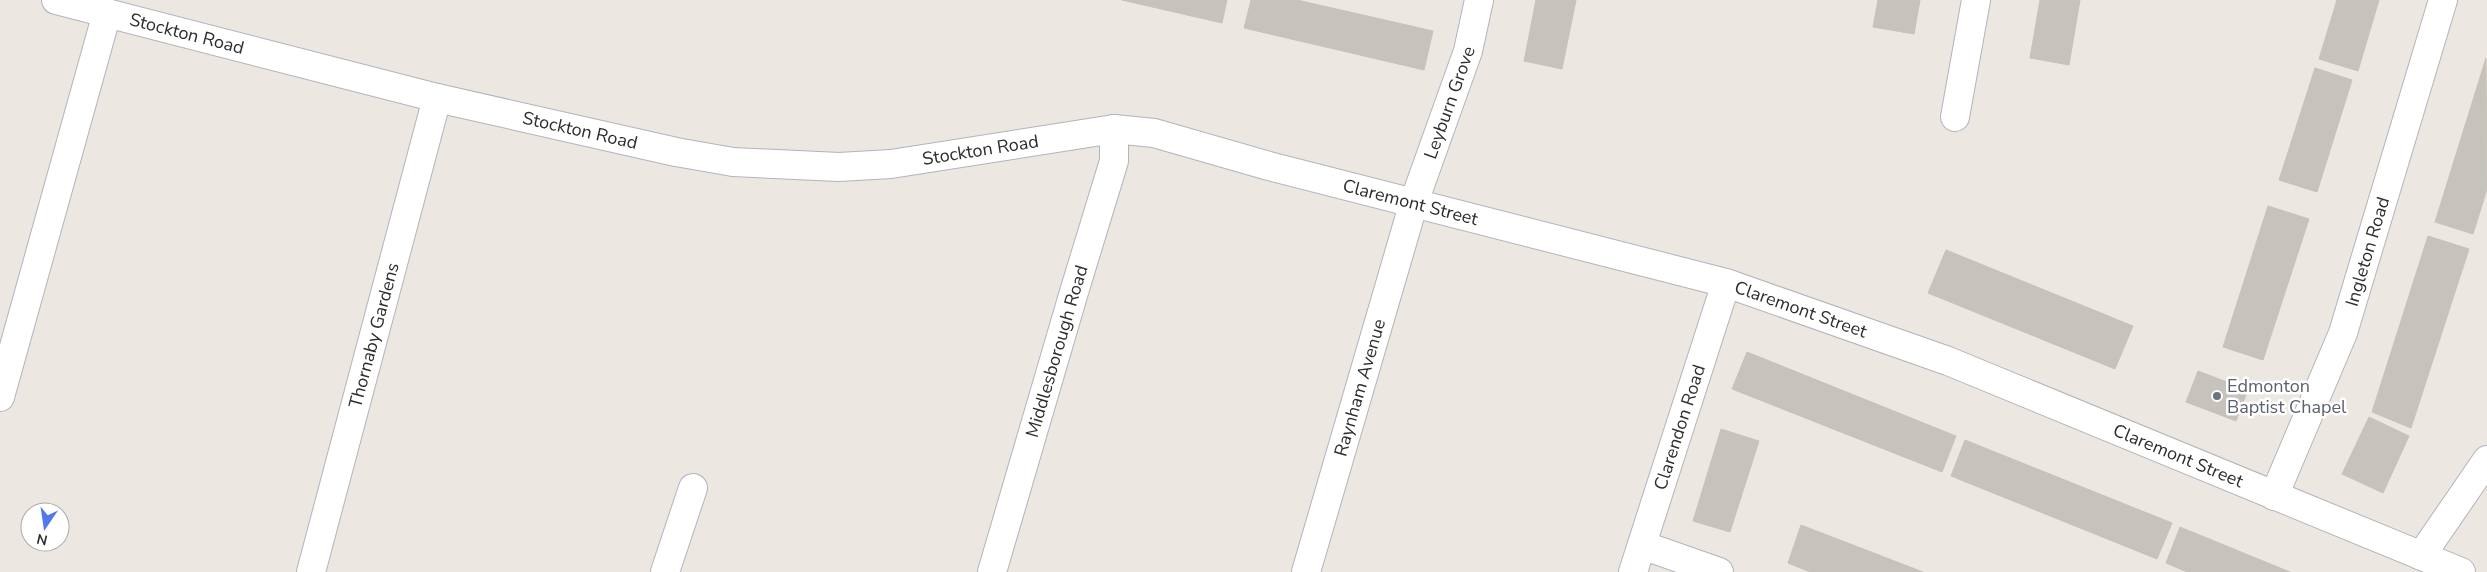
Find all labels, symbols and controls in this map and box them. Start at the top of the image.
street label: Stockton Road [127,7,247,60]
street label: Leyburn Grove [1418,43,1481,162]
street label: Stockton Road [520,106,640,155]
street label: Stockton Road [921,129,1040,171]
street label: Claremont Street [1340,173,1481,231]
street label: Ingleton Road [2340,194,2395,309]
street label: Thornaby Gardens [343,260,405,411]
street label: Middlesborough Road [1020,262,1093,440]
street label: Claremont Street [1731,275,1871,344]
street label: Raynham Avenue [1328,316,1391,459]
street label: Clarendon Road [1648,362,1711,493]
place label: Edmonton Baptist Chapel [2227,374,2347,419]
marker: Edmonton Baptist Chapel [2211,390,2223,402]
street label: Claremont Street [2109,418,2248,493]
north arrow [20,502,70,552]
text: N [35,529,49,550]

